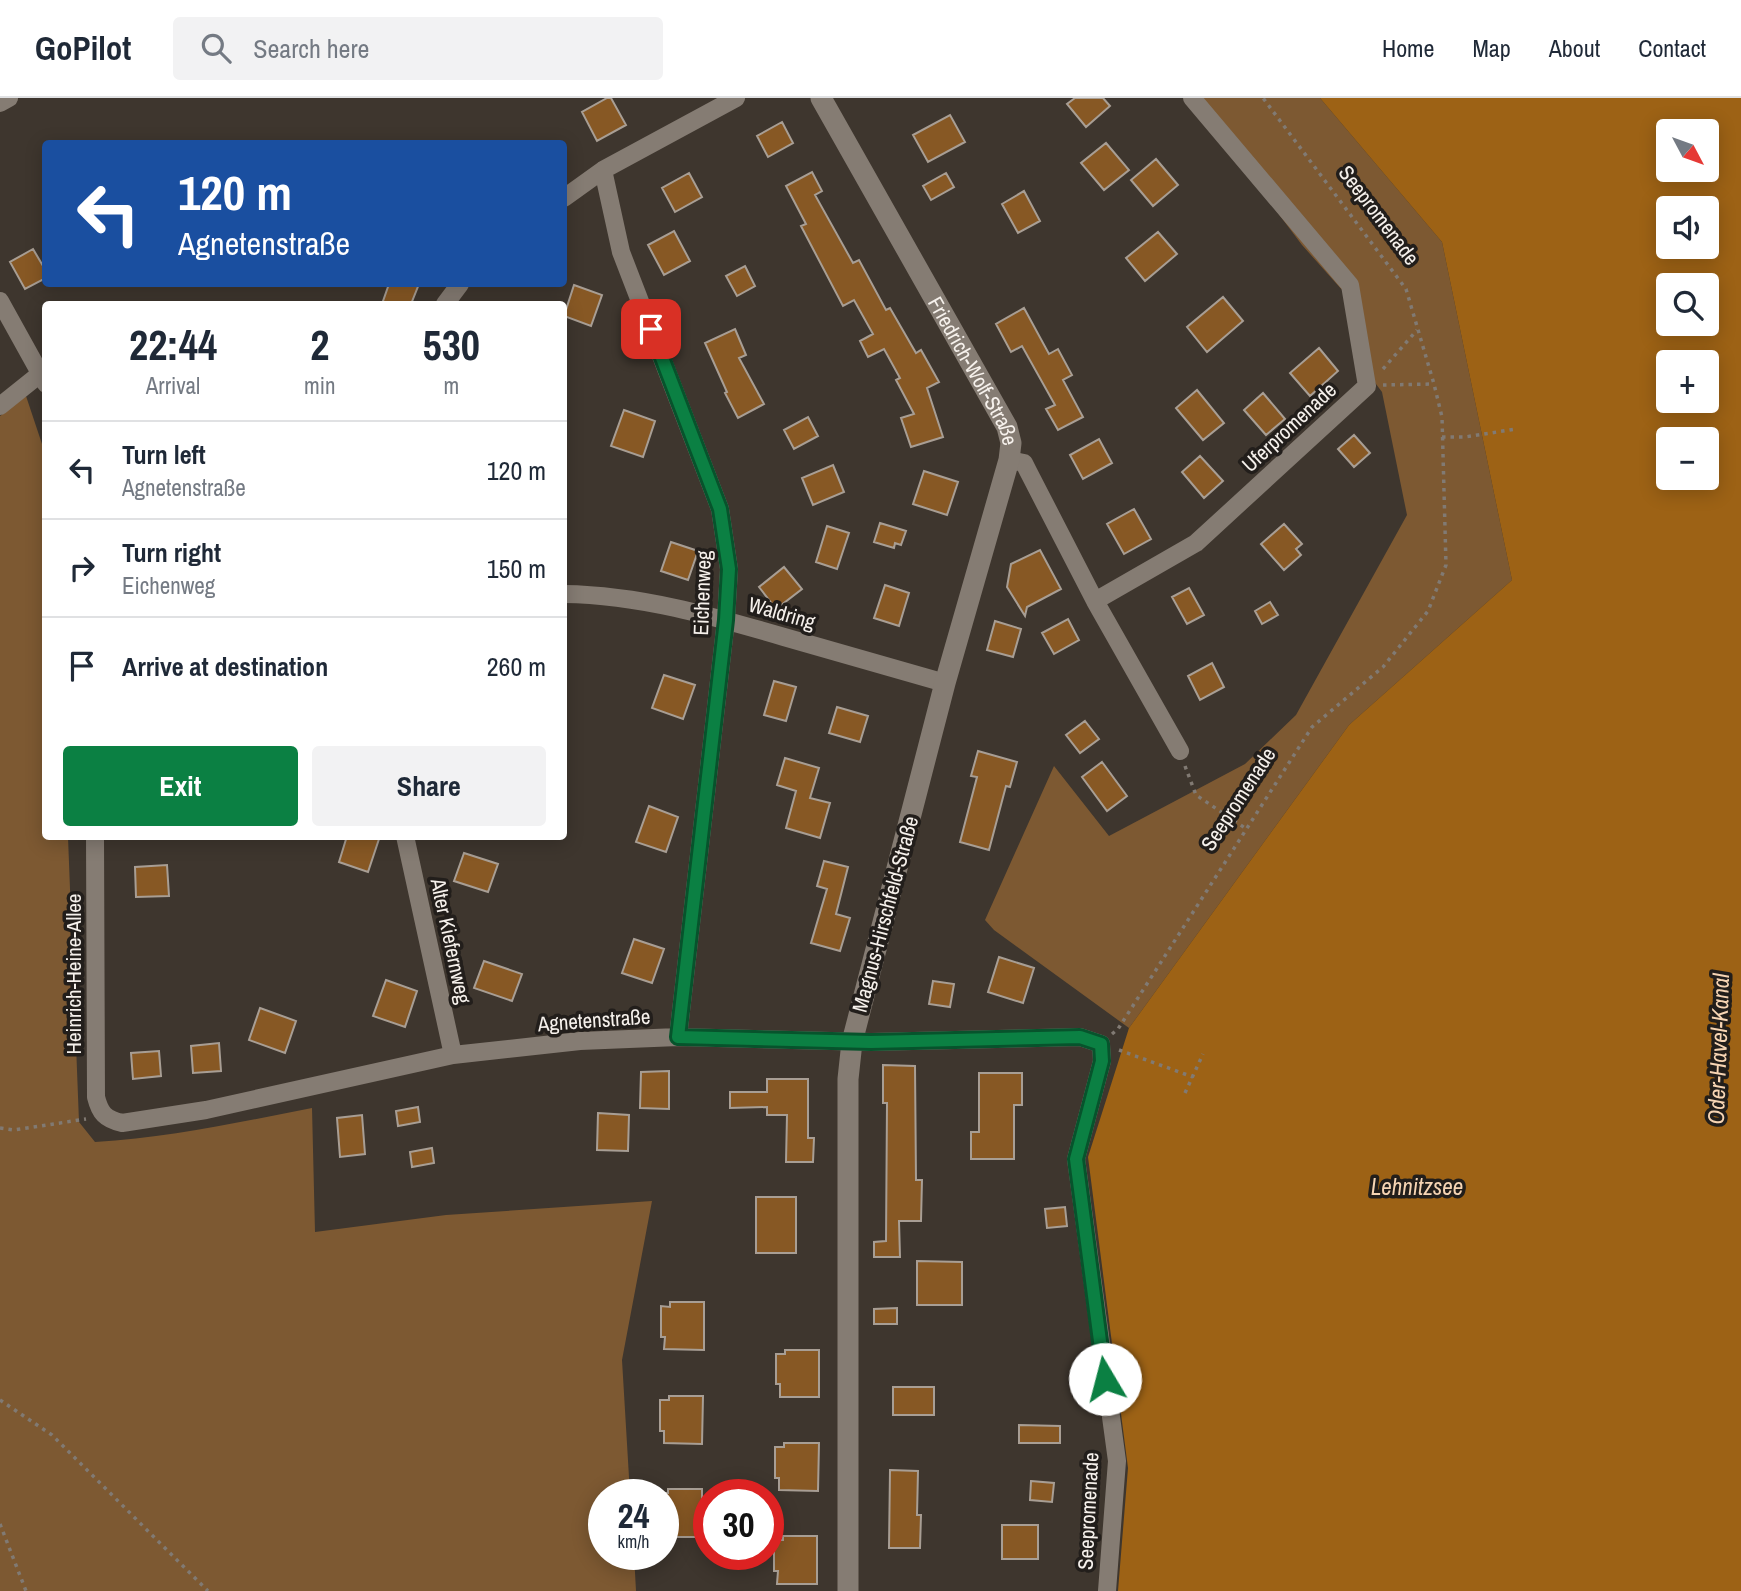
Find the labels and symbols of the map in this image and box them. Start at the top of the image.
north arrow [1656,119,1718,182]
street label: Seepromenade [1332,159,1426,271]
street label: Friedrich-Wolf-Straße [921,291,1025,448]
pin [621,299,681,359]
street label: Uferpromenade [1235,376,1343,478]
street label: Eichenweg [686,550,718,636]
street label: Waldring [745,590,819,636]
street label: Seepromenade [1194,742,1282,856]
street label: Magnus-Hirschfeld-Straße [845,813,925,1015]
street label: Alter Kiefernweg [423,875,479,1007]
street label: Heinrich-Heine-Allee [59,894,88,1054]
water label: Oder-Havel-Kanal [1700,972,1736,1125]
street label: Agnetenstraße [536,1002,651,1038]
water label: Lehnitzsee [1371,1171,1463,1202]
position arrow [1068,1342,1142,1416]
street label: Seepromenade [1070,1451,1106,1571]
speed limit sign: 30 [693,1479,784,1570]

